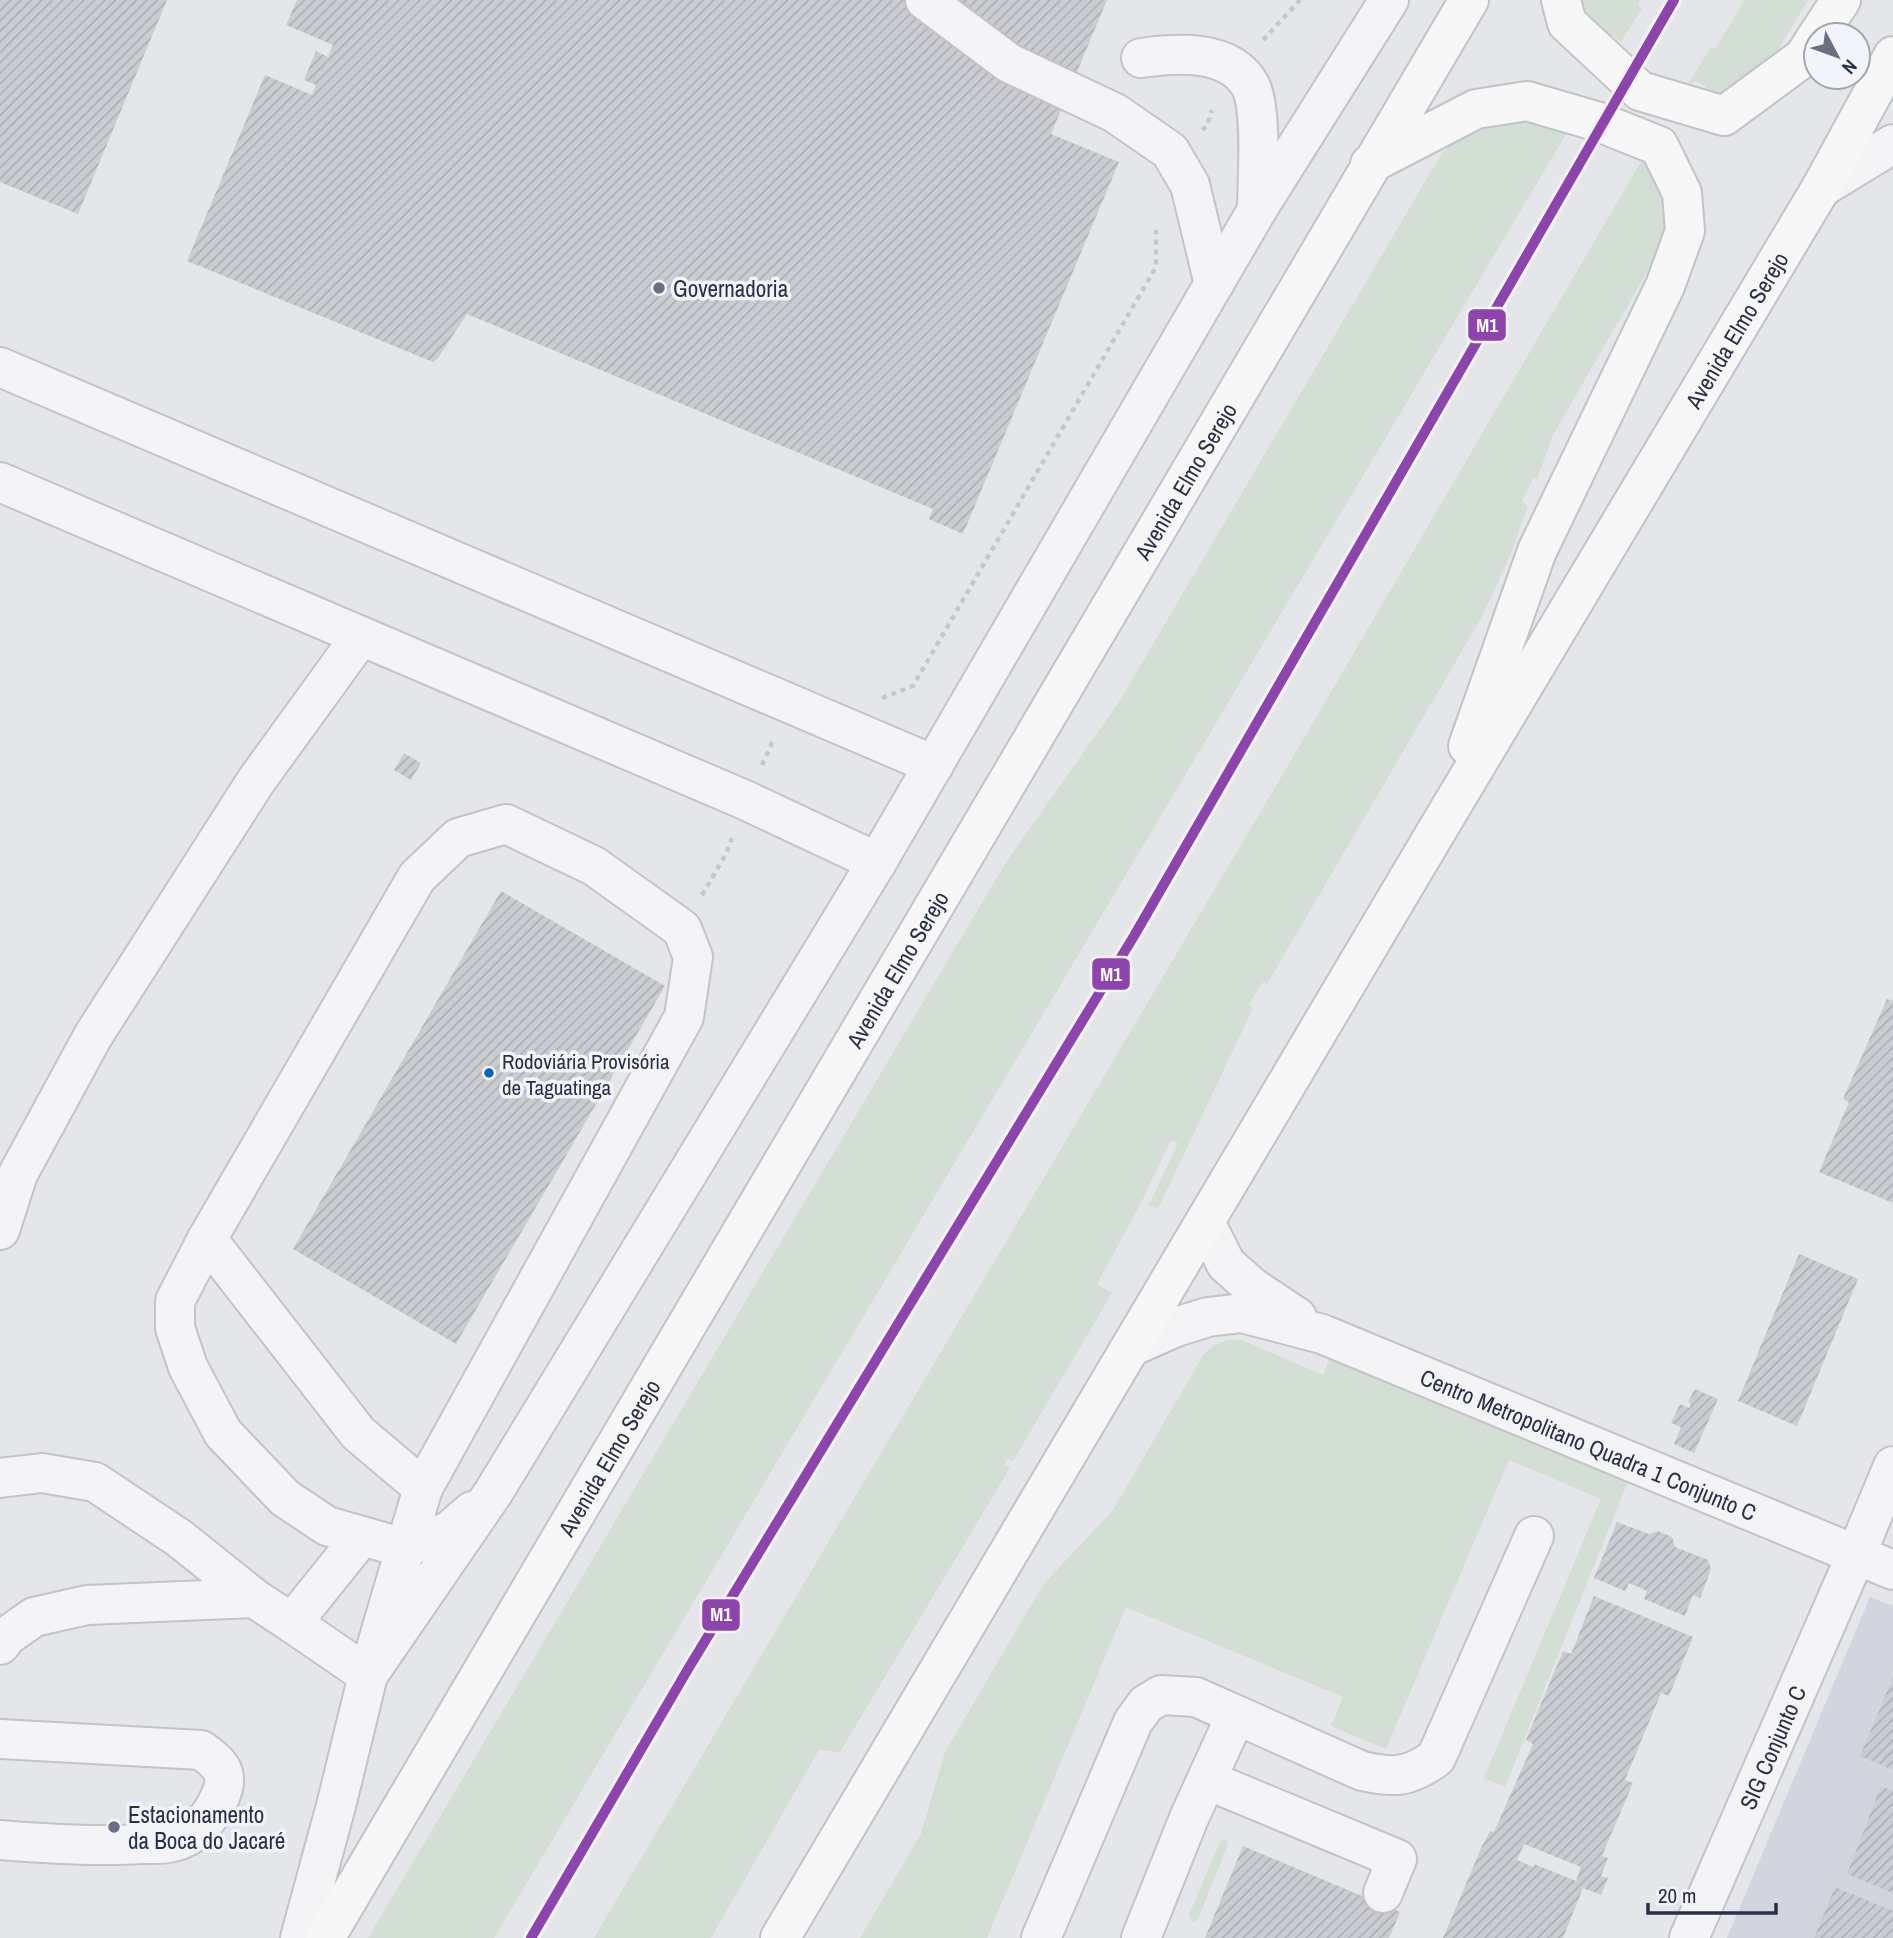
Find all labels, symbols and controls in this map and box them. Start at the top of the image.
north arrow [1802,21,1872,91]
text: N [1836,54,1863,80]
street label: Avenida Elmo Serejo [1677,246,1795,415]
place label: Governadoria [673,273,789,304]
marker: Governadoria [651,280,667,296]
line badge: M1 [1467,308,1507,342]
text: M1 [1476,312,1498,338]
street label: Avenida Elmo Serejo [1126,397,1243,566]
street label: Avenida Elmo Serejo [838,885,955,1054]
line badge: M1 [1091,957,1131,991]
text: M1 [1100,961,1122,987]
place label: Rodoviária Provisória de Taguatinga [502,1047,670,1102]
marker: Rodoviária Provisória de Taguatinga [482,1066,496,1080]
street label: Centro Metropolitano Quadra 1 Conjunto C [1416,1361,1761,1527]
street label: Avenida Elmo Serejo [550,1373,667,1542]
line badge: M1 [701,1598,741,1632]
text: M1 [710,1601,732,1627]
street label: SIG Conjunto C [1732,1681,1813,1814]
place label: Estacionamento da Boca do Jacaré [128,1799,285,1856]
marker: Estacionamento da Boca do Jacaré [106,1819,122,1835]
scale bar [1648,1871,1776,1915]
text: 20 m [1658,1881,1696,1910]

